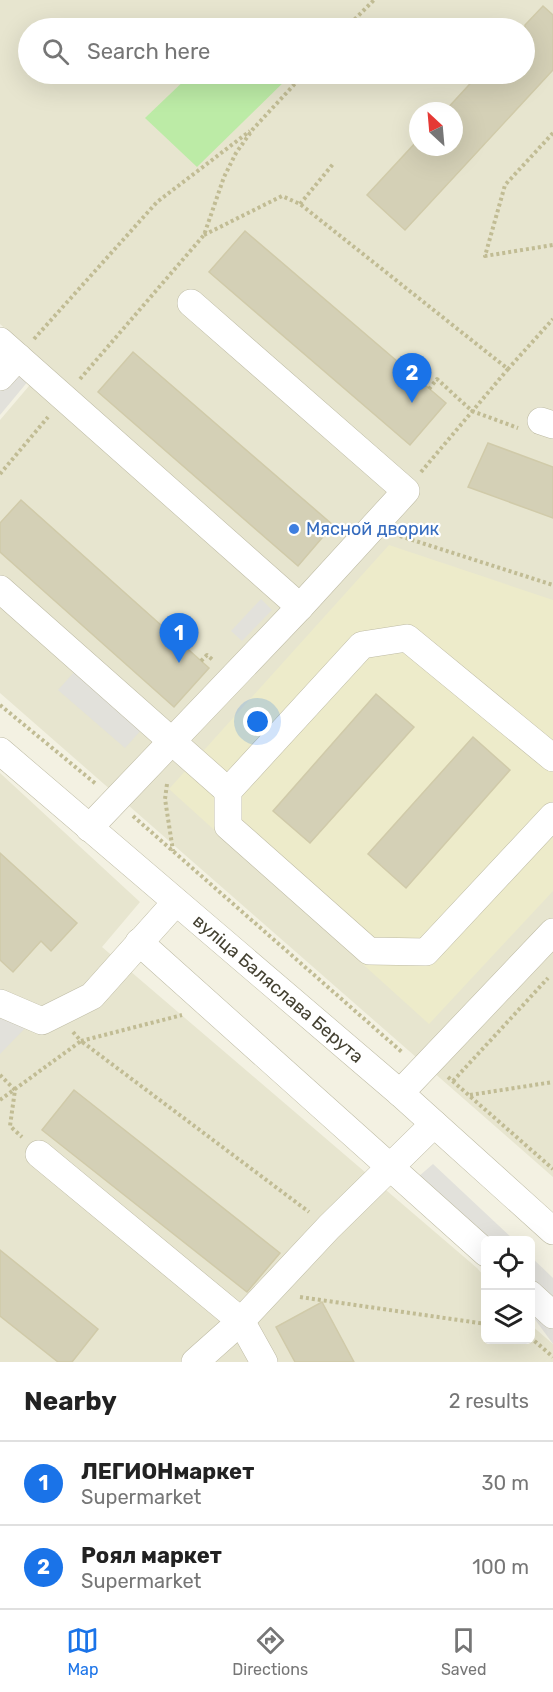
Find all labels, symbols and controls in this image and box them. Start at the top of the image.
search box [18,18,535,84]
icon: search [39,35,72,68]
text: Search here [87,38,210,65]
north arrow [409,102,463,156]
pin: 2 [392,354,432,403]
place label: Мясной дворик [306,518,440,540]
marker: Мясной дворик [287,522,301,536]
pin: 1 [160,614,198,663]
your location [243,707,272,736]
street label: вуліца Баляслава Берута [188,910,368,1068]
map controls [481,1236,535,1344]
button: locate [481,1236,535,1290]
button: layers [481,1290,535,1344]
text: Nearby [24,1386,117,1417]
text: 2 results [449,1389,529,1413]
text: ЛЕГИОНмаркет [81,1458,254,1485]
text: 1 [39,1471,48,1495]
text: 30 m [482,1471,529,1495]
text: Supermarket [81,1485,201,1509]
text: Роял маркет [81,1542,222,1569]
text: 2 [37,1555,50,1579]
text: 100 m [472,1555,529,1579]
text: Supermarket [81,1569,201,1593]
tab: Map [66,1624,99,1679]
tab: Directions [232,1624,308,1679]
tab: Saved [441,1624,487,1679]

